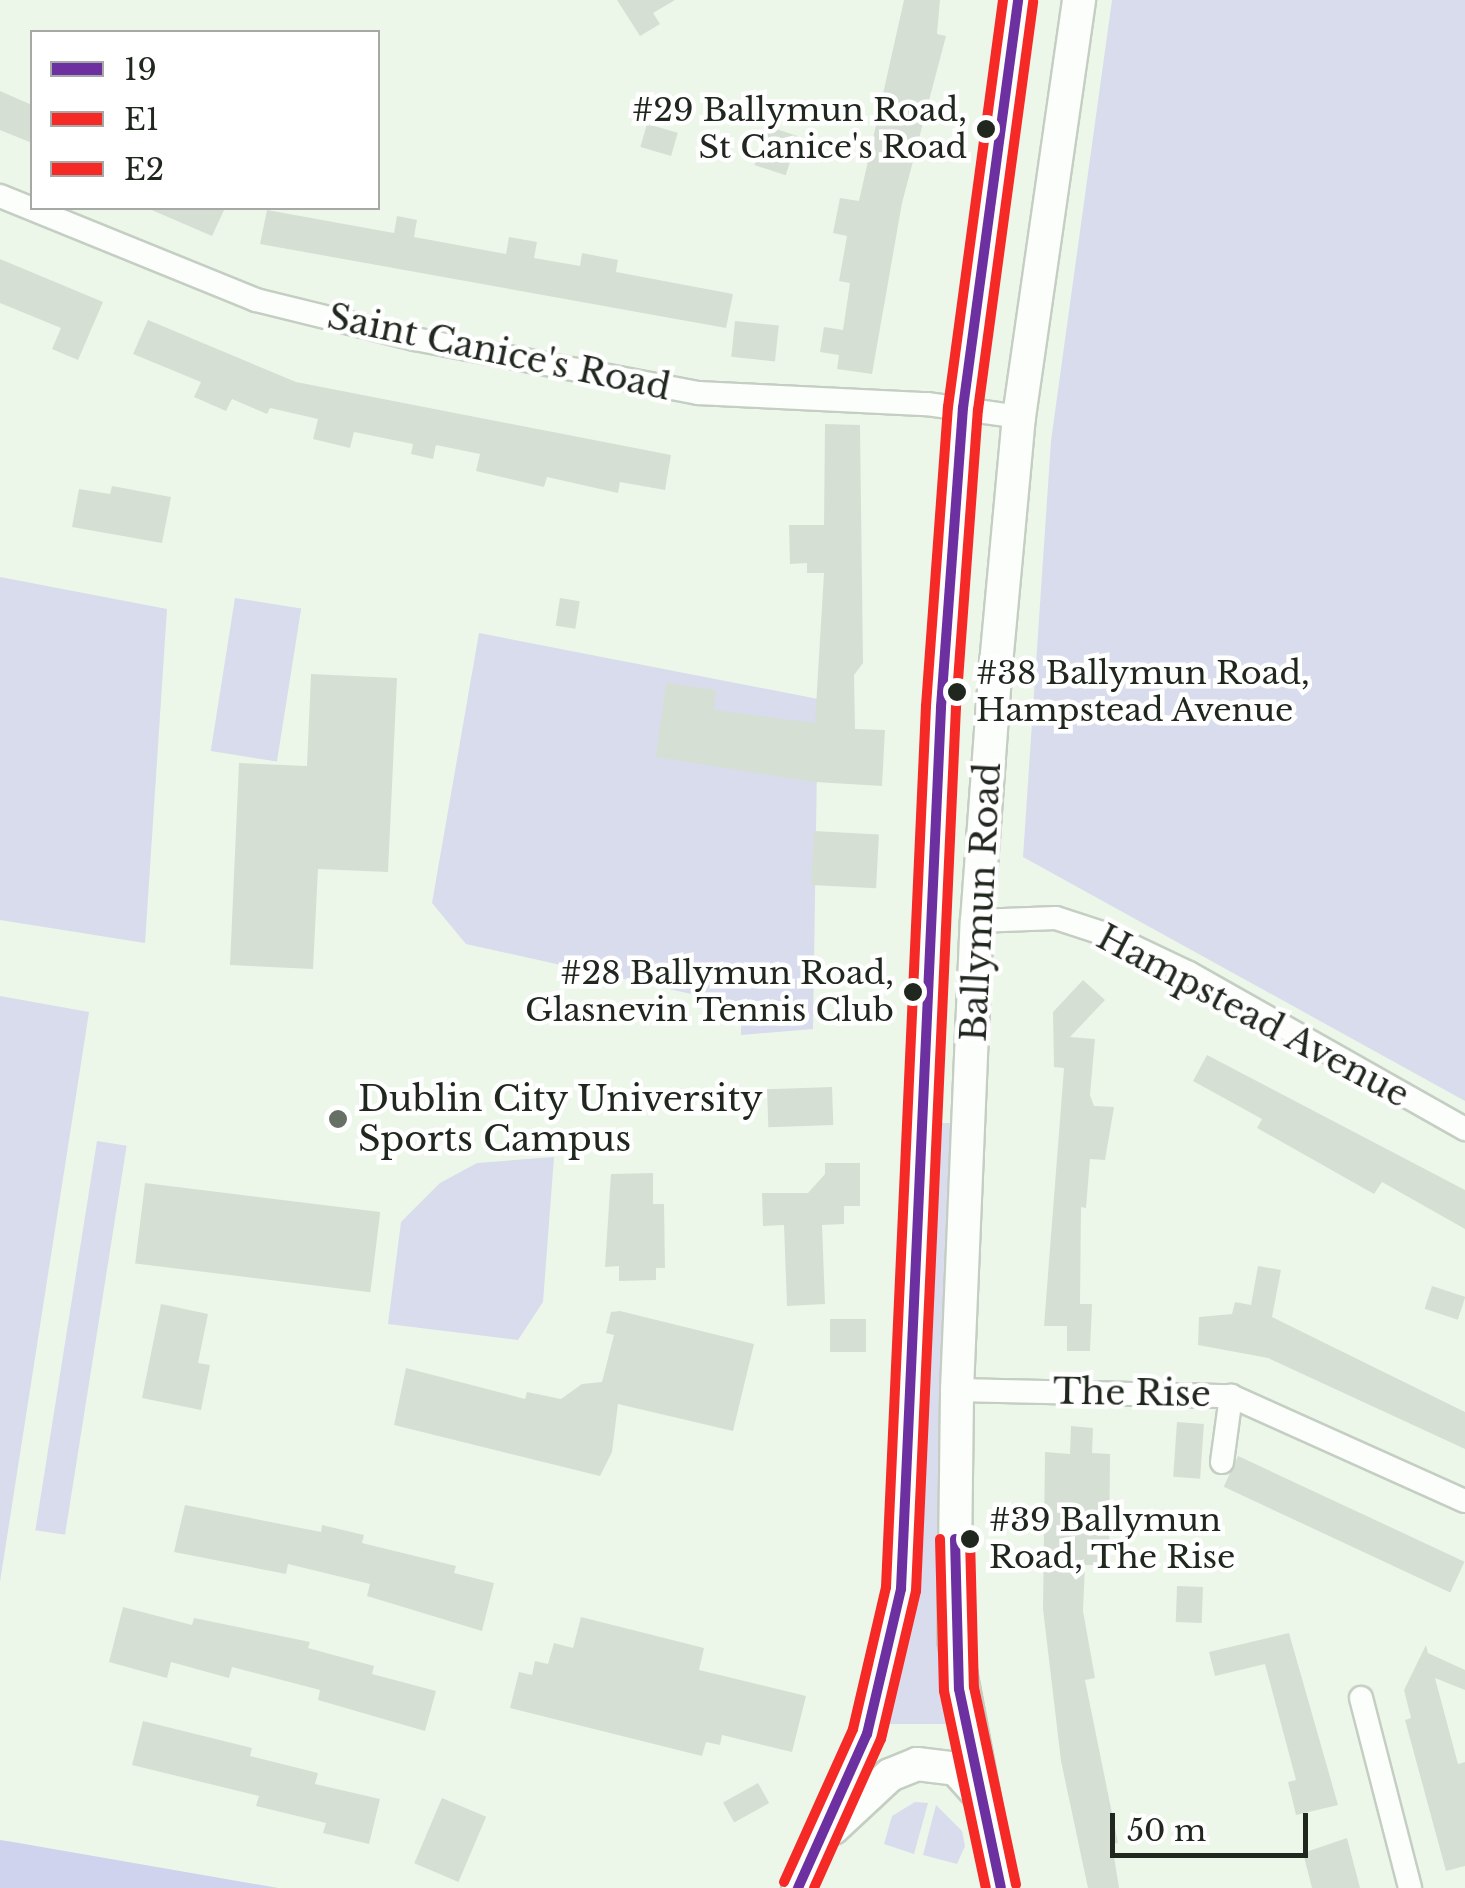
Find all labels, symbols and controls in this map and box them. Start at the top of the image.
legend [30,30,380,210]
text: 19 [124,51,157,88]
place label: #29 Ballymun Road, St Canice's Road [632,92,967,167]
text: E1 [124,101,159,138]
marker: #29 Ballymun Road, St Canice's Road [976,119,996,139]
text: E2 [124,151,164,188]
street label: Saint Canice's Road [324,295,674,409]
place label: #38 Ballymun Road, Hampstead Avenue [976,655,1310,730]
marker: #38 Ballymun Road, Hampstead Avenue [947,682,967,702]
street label: Ballymun Road [953,761,1009,1043]
street label: Hampstead Avenue [1089,916,1417,1116]
place label: #28 Ballymun Road, Glasnevin Tennis Club [524,955,894,1030]
marker: #28 Ballymun Road, Glasnevin Tennis Club [903,982,923,1002]
place label: Dublin City University Sports Campus [358,1078,764,1160]
marker: Dublin City University Sports Campus [327,1108,349,1130]
street label: The Rise [1053,1371,1211,1415]
place label: #39 Ballymun Road, The Rise [989,1502,1236,1577]
marker: #39 Ballymun Road, The Rise [960,1529,980,1549]
scale bar [1115,1793,1312,1855]
text: 50 m [1127,1812,1206,1849]

